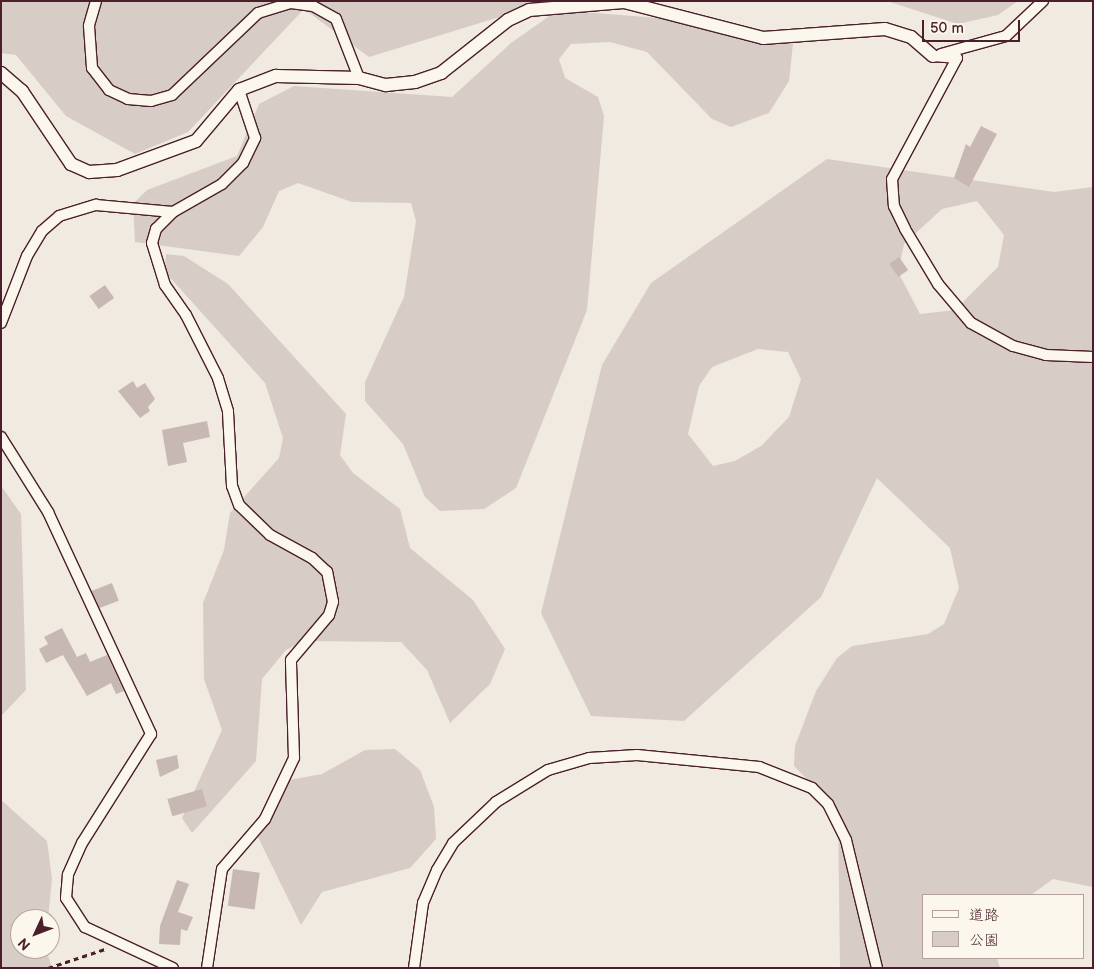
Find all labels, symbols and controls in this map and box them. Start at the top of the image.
scale bar [924,10,1022,42]
text: 50 m [930,19,964,38]
legend [922,894,1084,959]
text: 道路 [969,906,999,925]
north arrow [10,909,60,959]
text: 公園 [969,931,999,950]
text: N [15,934,34,954]

